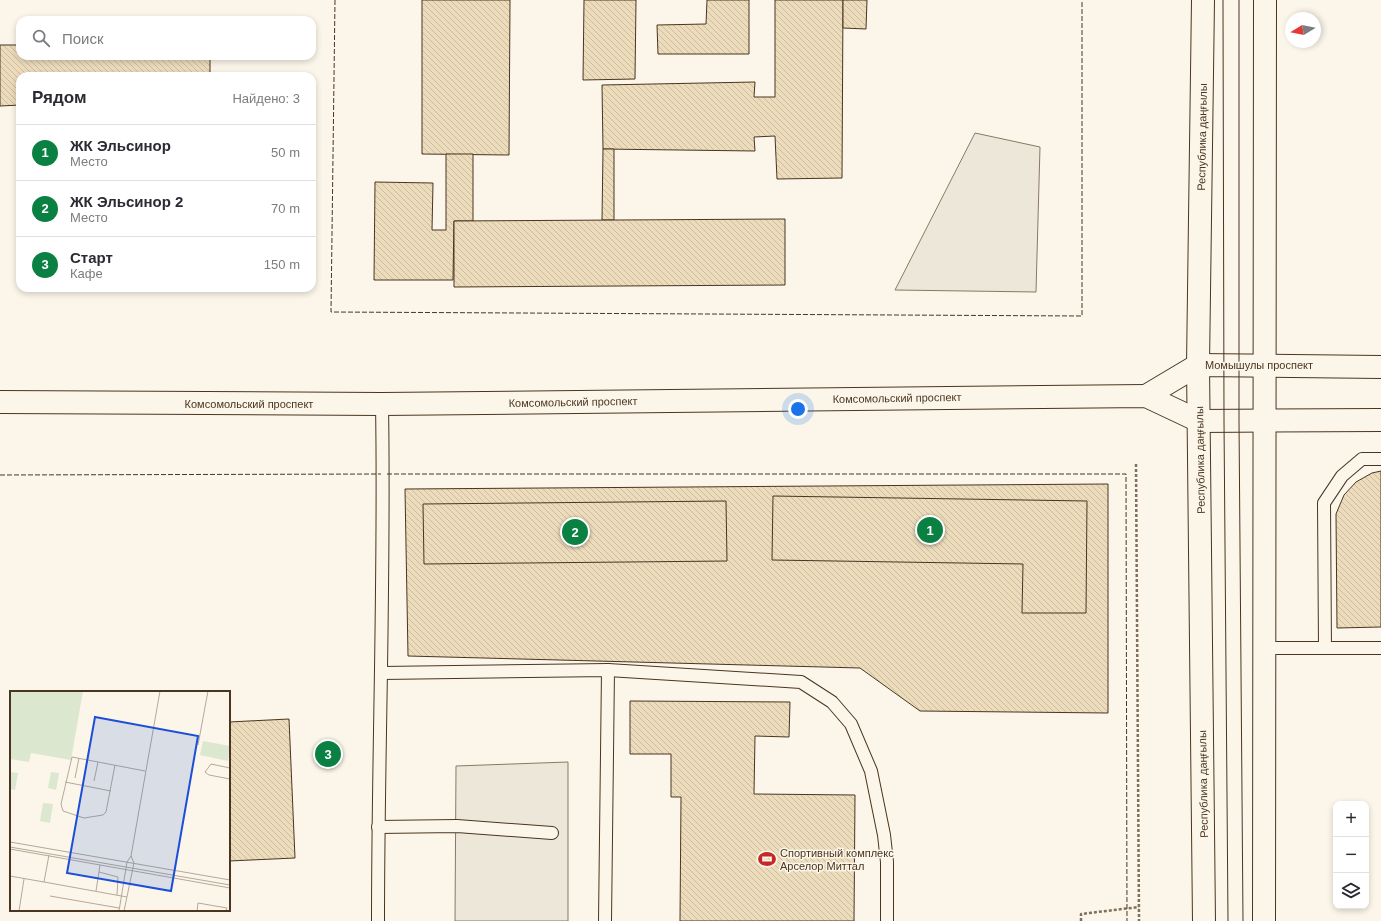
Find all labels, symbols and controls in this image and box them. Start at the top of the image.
north arrow [1285,12,1321,48]
search box [16,16,316,60]
icon: search [30,27,52,49]
text: Поиск [62,30,104,47]
street label: Республика даңғылы [1195,83,1209,191]
text: Рядом [32,88,87,107]
text: Найдено: 3 [232,91,300,106]
text: ЖК Эльсинор [70,137,171,154]
text: 1 [41,145,49,160]
text: 50 m [271,145,300,160]
text: Место [70,154,108,169]
text: ЖК Эльсинор 2 [70,193,183,210]
text: 2 [41,201,49,216]
text: 70 m [271,201,300,216]
text: Место [70,210,108,225]
text: Старт [70,249,113,266]
text: 3 [41,257,49,272]
text: 150 m [264,257,300,272]
text: Кафе [70,266,103,281]
street label: Момышулы проспект [1205,359,1313,371]
street label: Комсомольский проспект [832,391,962,405]
street label: Комсомольский проспект [508,395,638,409]
street label: Комсомольский проспект [185,398,313,410]
your location [788,399,808,419]
street label: Республика даңғылы [1193,406,1207,514]
pin: 1 [917,515,943,545]
pin: 2 [562,517,588,547]
inset map [10,691,230,911]
street label: Республика даңғылы [1196,730,1210,838]
pin: 3 [315,739,341,769]
map controls [1333,801,1369,909]
button: + [1333,801,1369,837]
button: − [1333,837,1369,873]
place label: Спортивный комплекс Арселор Миттал [780,847,894,872]
sports icon: Спортивный комплекс Арселор Миттал [757,849,777,869]
button: layers [1333,873,1369,909]

